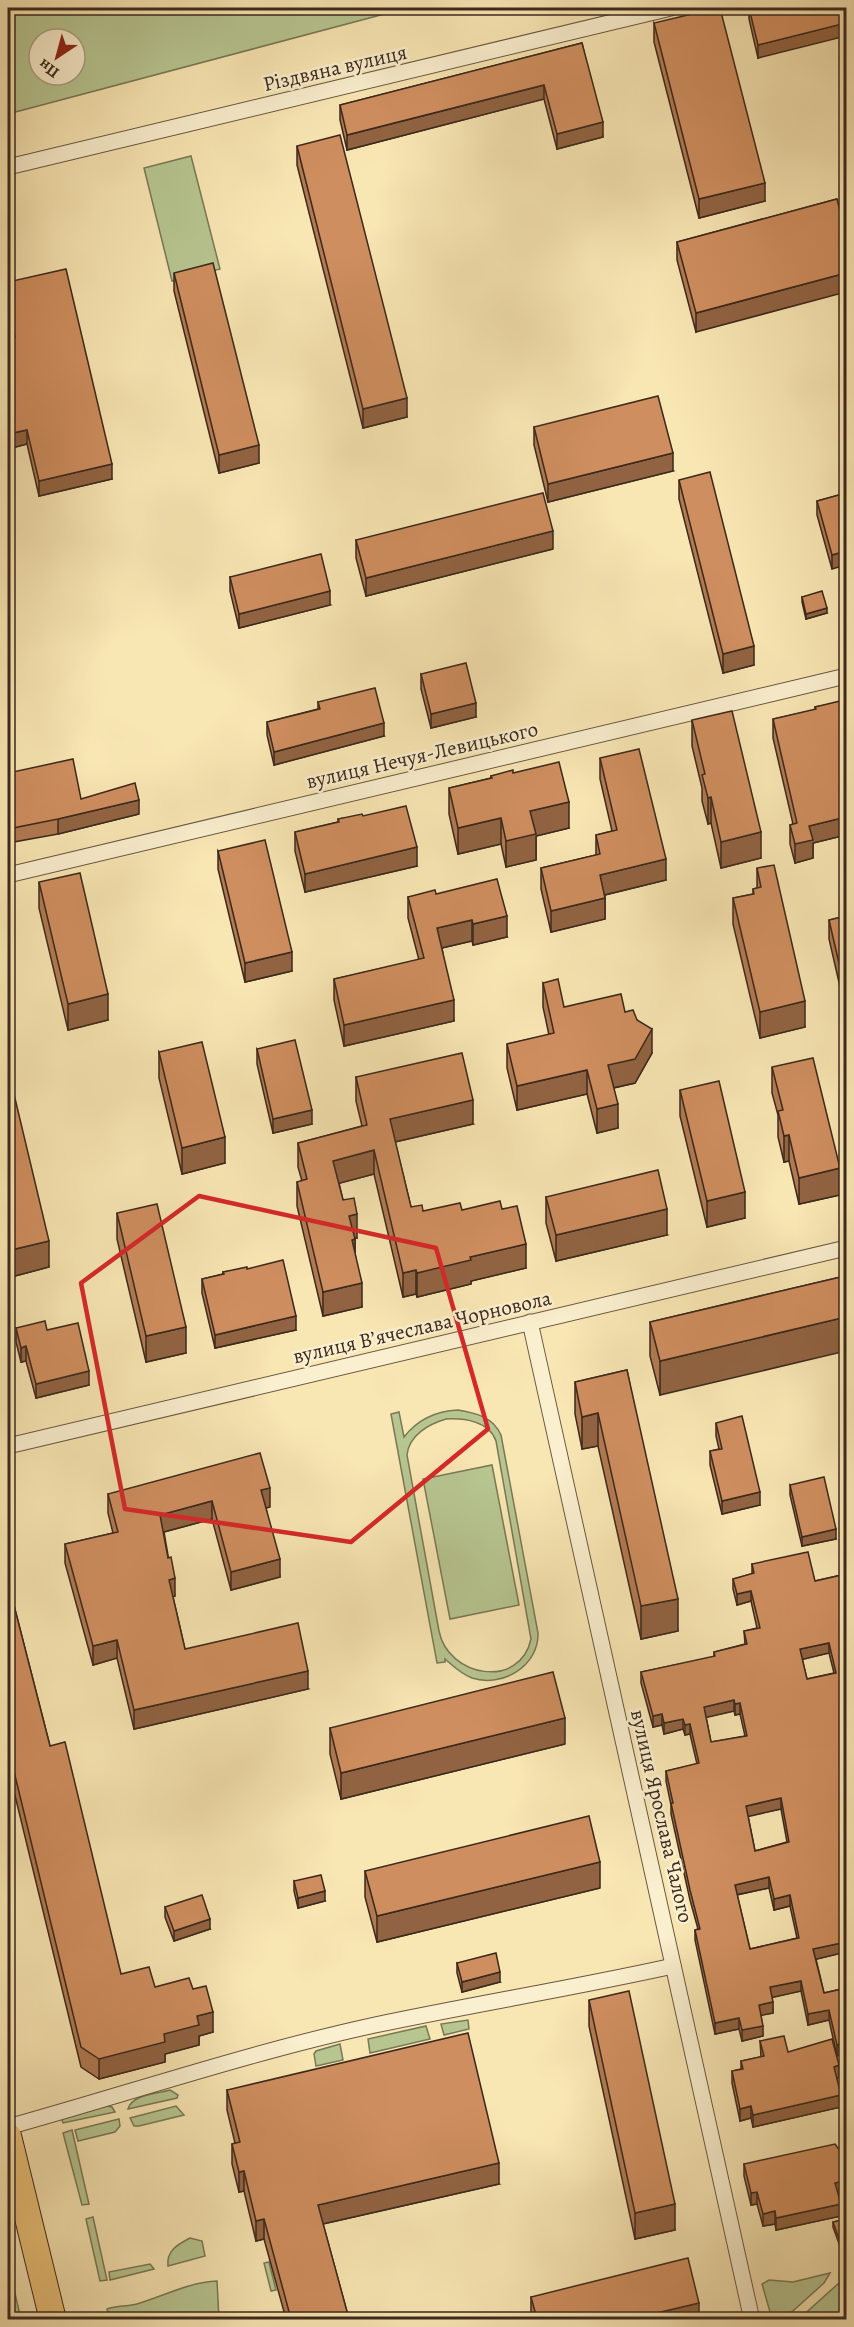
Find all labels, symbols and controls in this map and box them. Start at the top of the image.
north arrow [27,27,87,87]
street label: Різдвяна вулиця [260,38,410,98]
text: Пн [34,53,64,83]
street label: вулиця Нечуя-Левицького [303,715,541,795]
street label: вулиця Вʼячеслава Чорновола [290,1284,554,1370]
street label: вулиця Ярослава Чалого [624,1707,700,1925]

